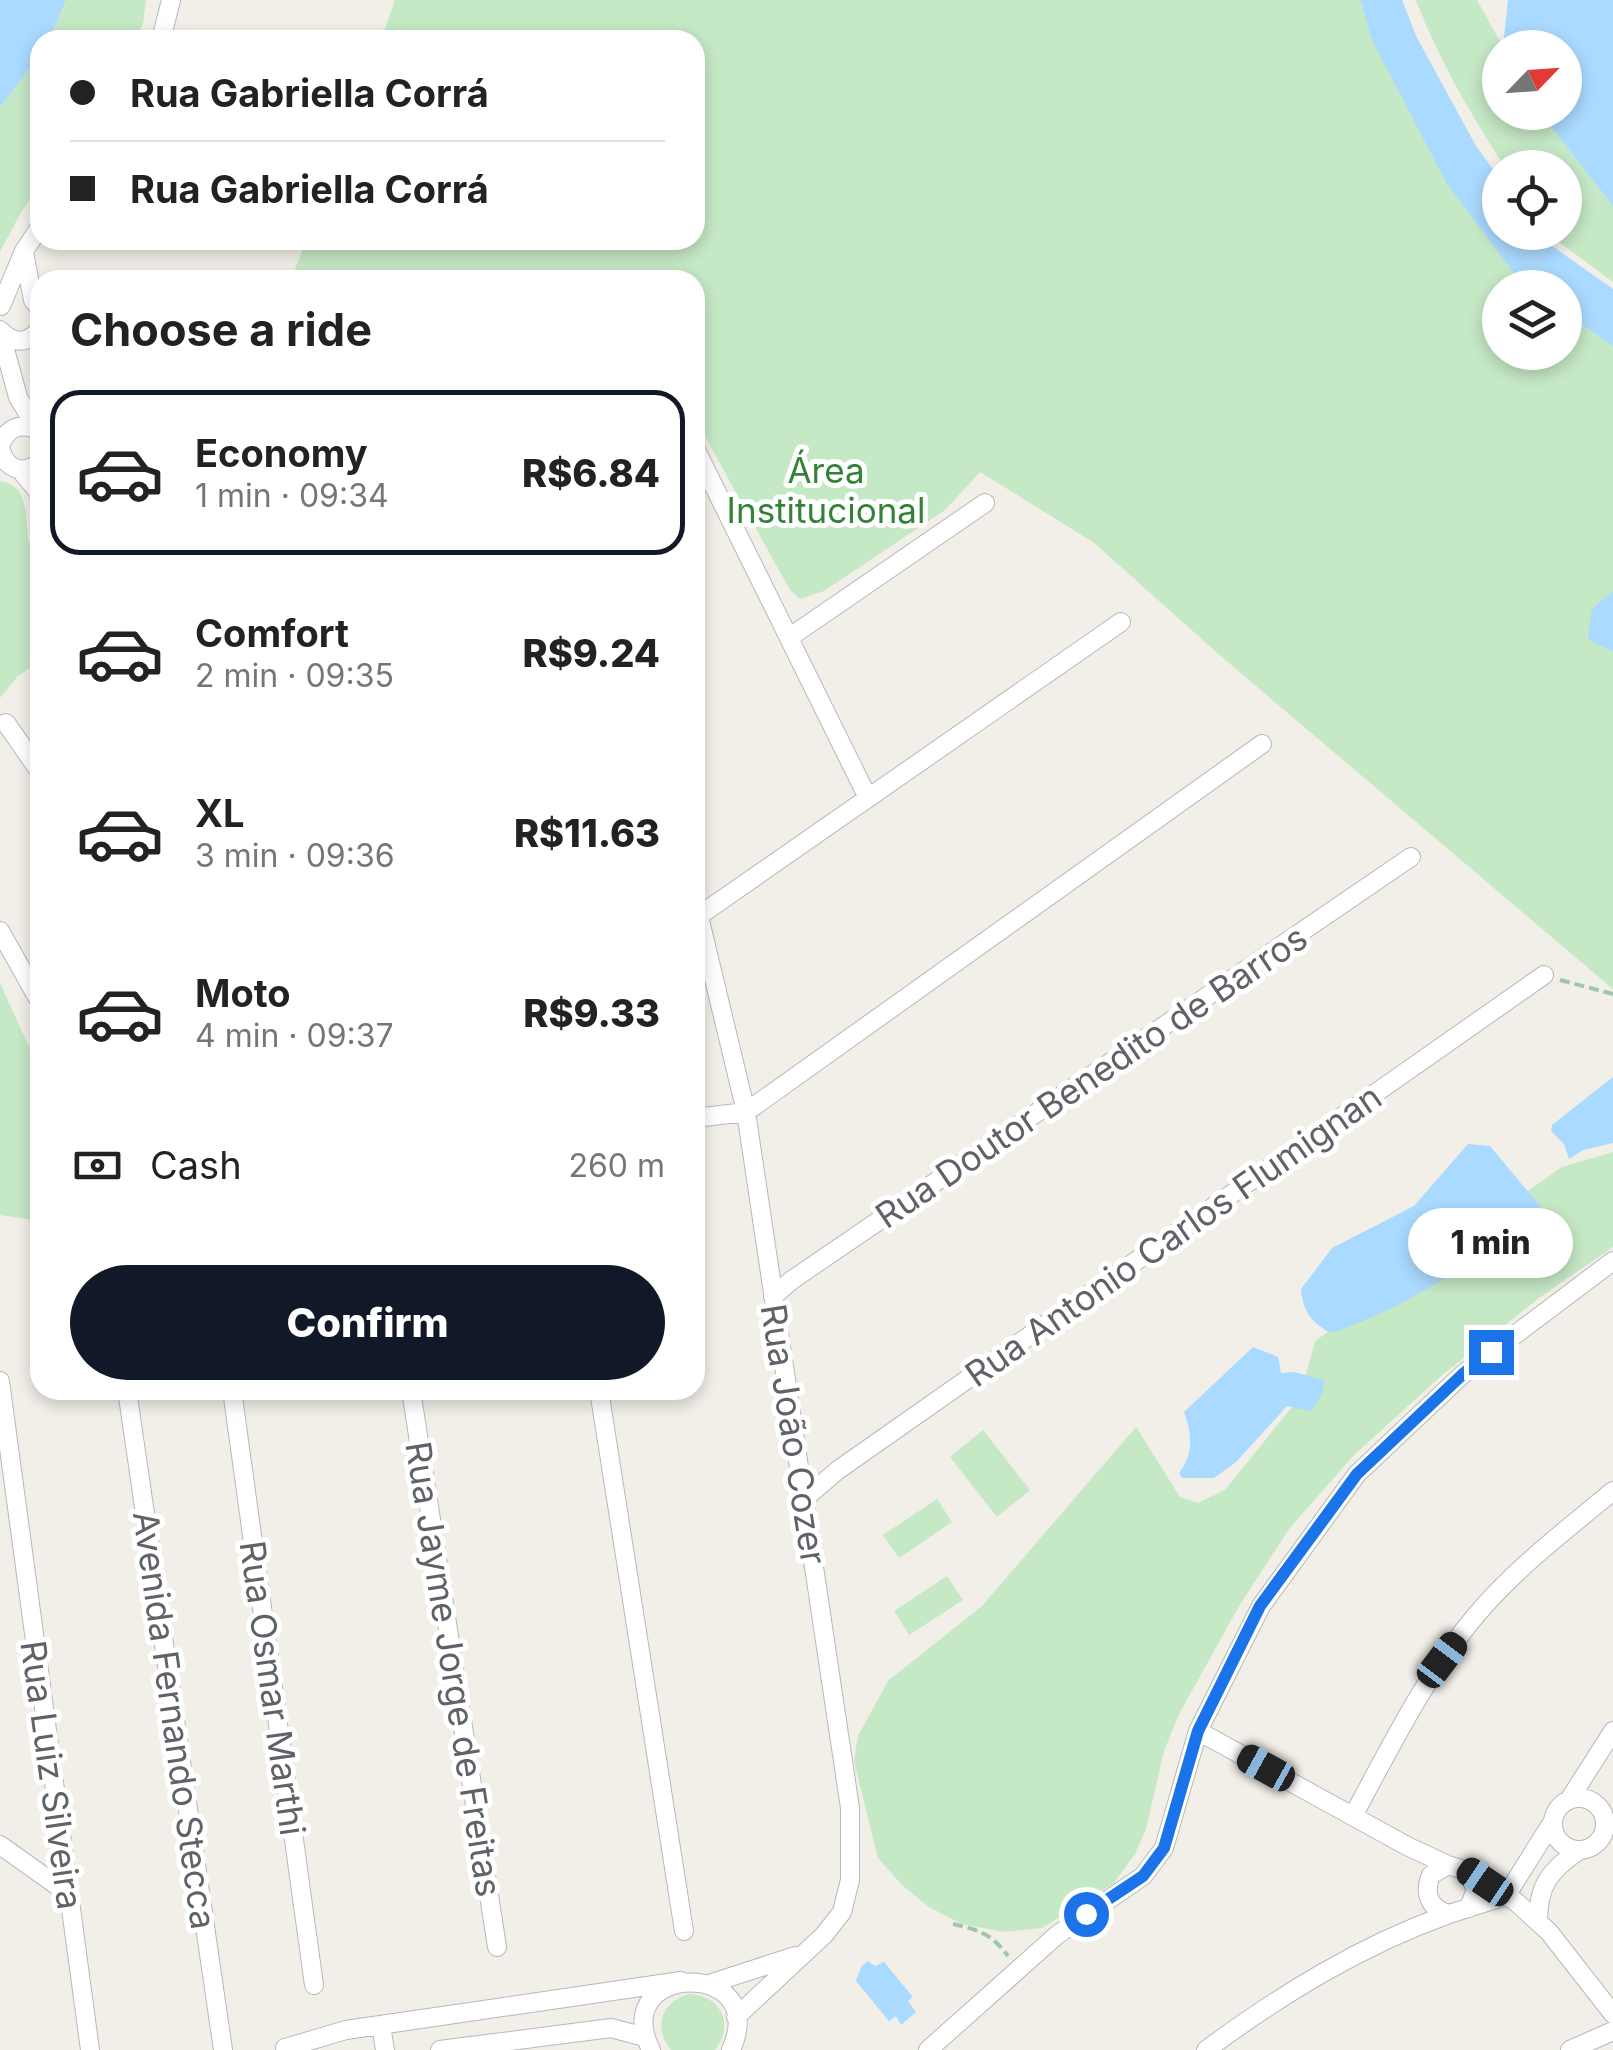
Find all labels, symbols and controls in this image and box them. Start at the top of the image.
north arrow [1482,30,1582,130]
map controls [1482,30,1582,370]
text: Rua Gabriella Corrá [130,70,489,116]
button: locate [1482,150,1582,250]
text: Rua Gabriella Corrá [130,166,489,212]
button: layers [1482,270,1582,370]
text: Choose a ride [70,302,372,357]
icon: car [75,428,165,518]
text: Economy [195,430,368,476]
park label: Área Institucional [727,449,925,531]
text: R$6.84 [522,450,660,496]
text: 1 min · 09:34 [195,476,389,515]
icon: car [75,608,165,698]
text: Comfort [195,610,349,656]
text: R$9.24 [523,630,660,676]
text: 2 min · 09:35 [195,656,394,695]
icon: car [75,788,165,878]
text: XL [195,790,245,836]
text: R$11.63 [514,810,660,856]
text: 3 min · 09:36 [195,836,395,875]
street label: Rua Doutor Benedito de Barros [867,916,1315,1236]
icon: car [75,968,165,1058]
text: Moto [195,970,291,1016]
text: R$9.33 [523,990,660,1036]
text: 4 min · 09:37 [195,1016,394,1055]
street label: Rua Antonio Carlos Flumignan [957,1075,1389,1395]
icon: cash [70,1138,125,1193]
text: Cash [150,1142,242,1188]
text: 260 m [568,1146,665,1185]
callout: 1 min [1408,1207,1574,1277]
text: 1 min [1450,1223,1531,1262]
button: Confirm [70,1265,665,1380]
street label: Rua João Cozer [753,1301,835,1567]
route end [1469,1330,1514,1375]
street label: Rua Jayme Jorge de Freitas [397,1438,511,1900]
street label: Avenida Fernando Stecca [125,1508,225,1932]
street label: Rua Osmar Marthi [232,1538,314,1838]
car [1412,1627,1472,1693]
street label: Rua Luiz Silveira [12,1638,92,1912]
car [1232,1740,1300,1796]
car [1452,1853,1518,1911]
route start [1064,1892,1109,1937]

